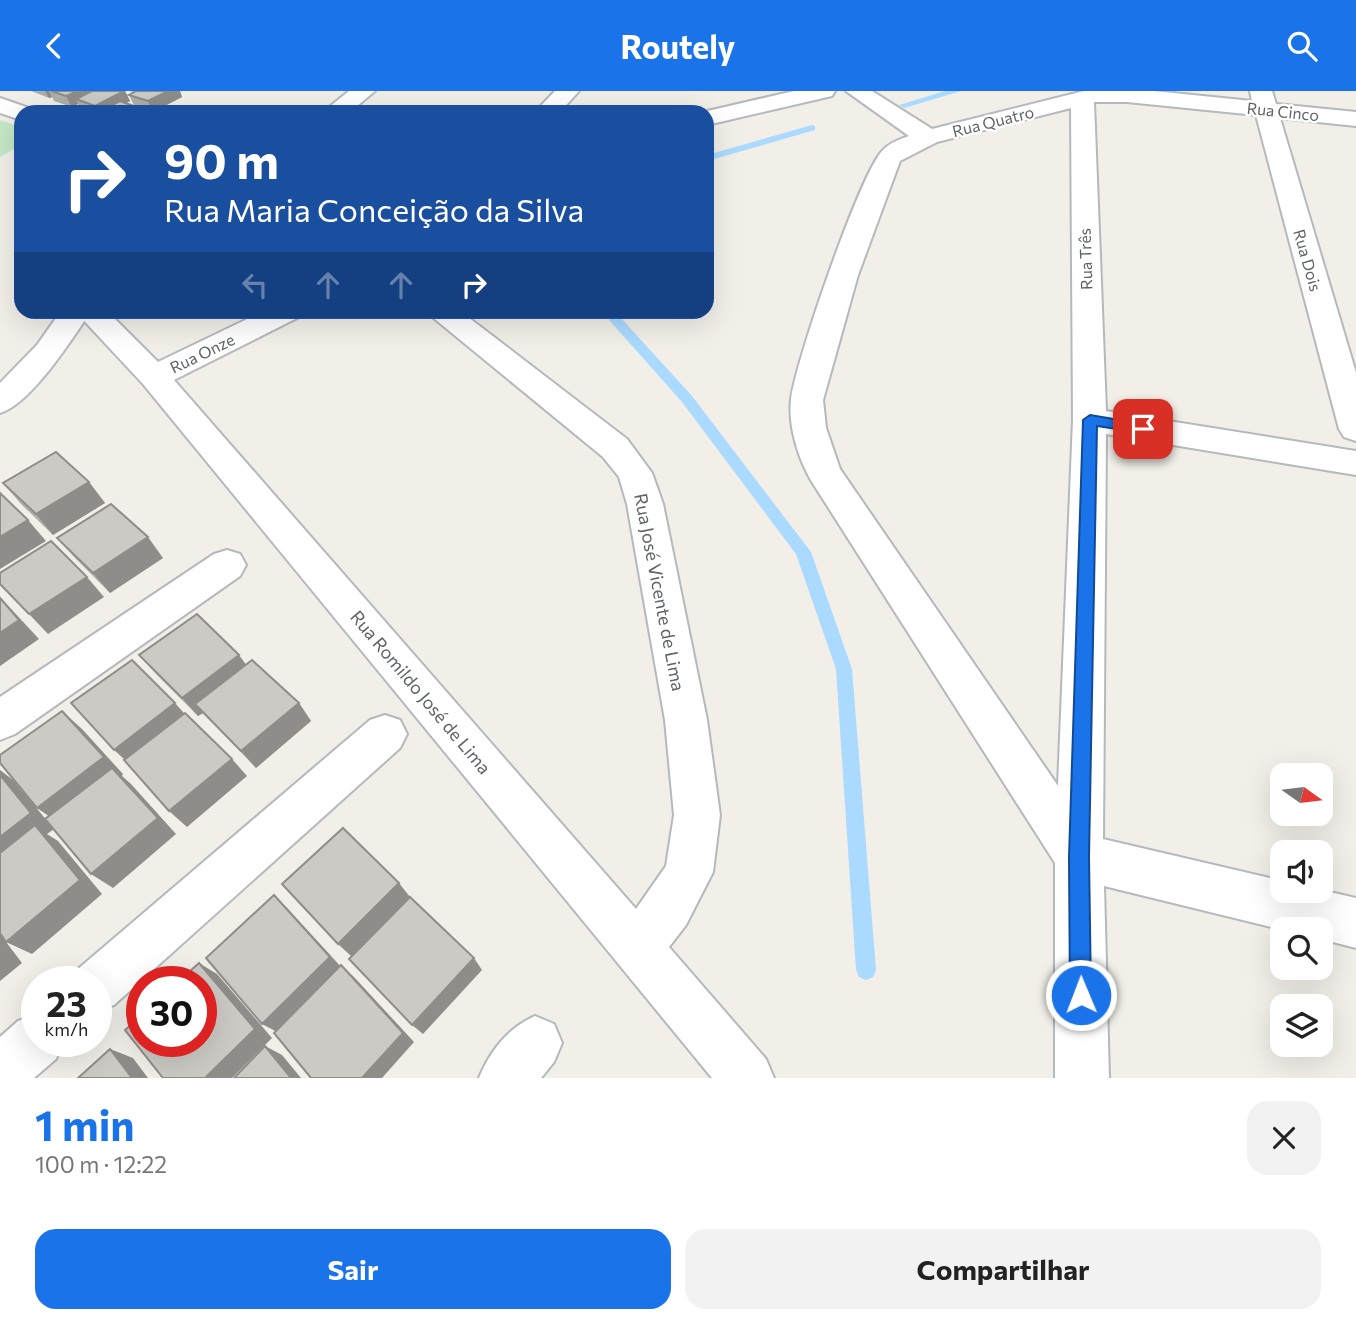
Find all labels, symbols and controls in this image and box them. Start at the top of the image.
text: Routely [621,26,735,66]
icon: back [35,27,73,65]
icon: search [1283,27,1321,65]
street label: Rua Cinco [1246,98,1320,124]
street label: Rua Quatro [950,102,1036,140]
text: 90 m [164,129,279,189]
icon: right [49,133,140,224]
text: Rua Maria Conceição da Silva [164,189,584,229]
street label: Rua Dois [1290,227,1326,293]
street label: Rua Três [1074,228,1096,290]
icon: left [236,266,274,304]
icon: ahead [309,266,347,304]
icon: ahead [382,266,420,304]
icon: right [455,266,493,304]
street label: Rua Onze [167,329,237,377]
pin [1113,399,1173,459]
icon: arrive [1124,410,1162,448]
street label: Rua José Vicente de Lima [630,491,690,693]
street label: Rua Romildo José de Lima [346,606,496,778]
north arrow [1270,763,1334,826]
map controls [1270,763,1333,1057]
button: sound [1270,840,1333,903]
button: search [1270,917,1333,980]
position arrow [1044,958,1118,1032]
speed limit sign: 30 [126,966,217,1057]
text: 23 [46,981,87,1024]
button: layers [1270,994,1333,1057]
text: km/h [45,1018,88,1040]
text: 1 min [35,1098,135,1150]
button: close [1247,1101,1321,1175]
text: 100 m · 12:22 [35,1150,167,1178]
button: Sair [35,1229,671,1309]
button: Compartilhar [685,1229,1321,1309]

